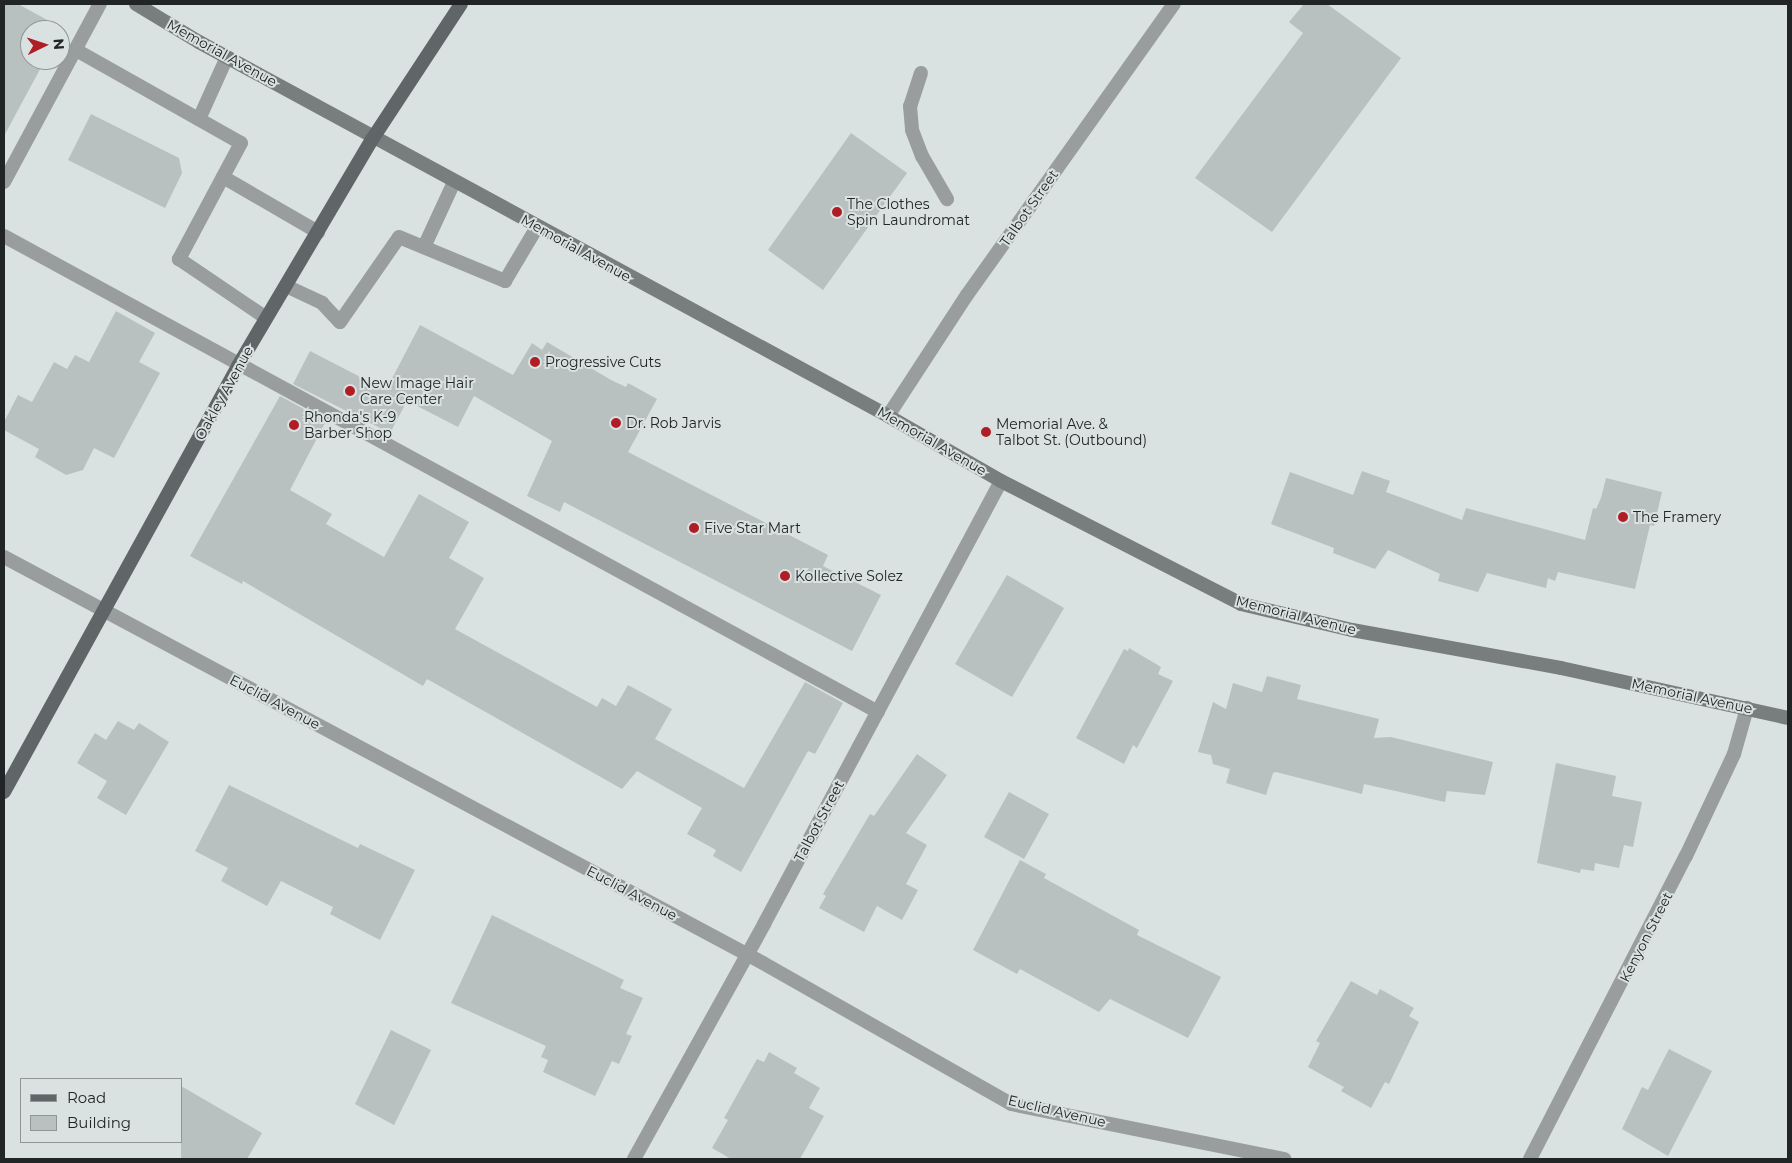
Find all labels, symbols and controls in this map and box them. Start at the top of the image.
street label: Memorial Avenue [164,16,280,90]
north arrow [20,20,70,70]
text: N [50,38,68,50]
street label: Talbot Street [996,166,1062,250]
place label: The Clothes Spin Laundromat [847,196,970,228]
marker: The Clothes Spin Laundromat [831,206,843,218]
street label: Memorial Avenue [518,211,634,285]
street label: Oakley Avenue [191,343,257,443]
place label: Progressive Cuts [545,354,661,370]
marker: Progressive Cuts [529,356,541,368]
place label: New Image Hair Care Center [360,375,474,408]
marker: New Image Hair Care Center [344,385,356,397]
street label: Memorial Avenue [874,403,990,479]
place label: Rhonda's K-9 Barber Shop [304,409,396,442]
place label: Dr. Rob Jarvis [626,415,721,431]
place label: Memorial Ave. & Talbot St. (Outbound) [996,416,1147,448]
marker: Dr. Rob Jarvis [610,417,622,429]
marker: Rhonda's K-9 Barber Shop [288,419,300,431]
marker: Memorial Ave. & Talbot St. (Outbound) [980,426,992,438]
place label: The Framery [1633,509,1721,525]
marker: The Framery [1617,511,1629,523]
place label: Five Star Mart [704,520,801,536]
marker: Five Star Mart [688,522,700,534]
place label: Kollective Solez [795,568,903,584]
marker: Kollective Solez [779,570,791,582]
street label: Memorial Avenue [1234,592,1358,638]
street label: Euclid Avenue [227,671,323,733]
street label: Memorial Avenue [1630,675,1754,717]
street label: Talbot Street [791,777,847,865]
street label: Euclid Avenue [584,862,680,924]
street label: Kenyon Street [1616,889,1676,985]
legend [20,1078,182,1143]
text: Road [67,1088,106,1107]
street label: Euclid Avenue [1006,1092,1108,1130]
text: Building [67,1113,131,1132]

